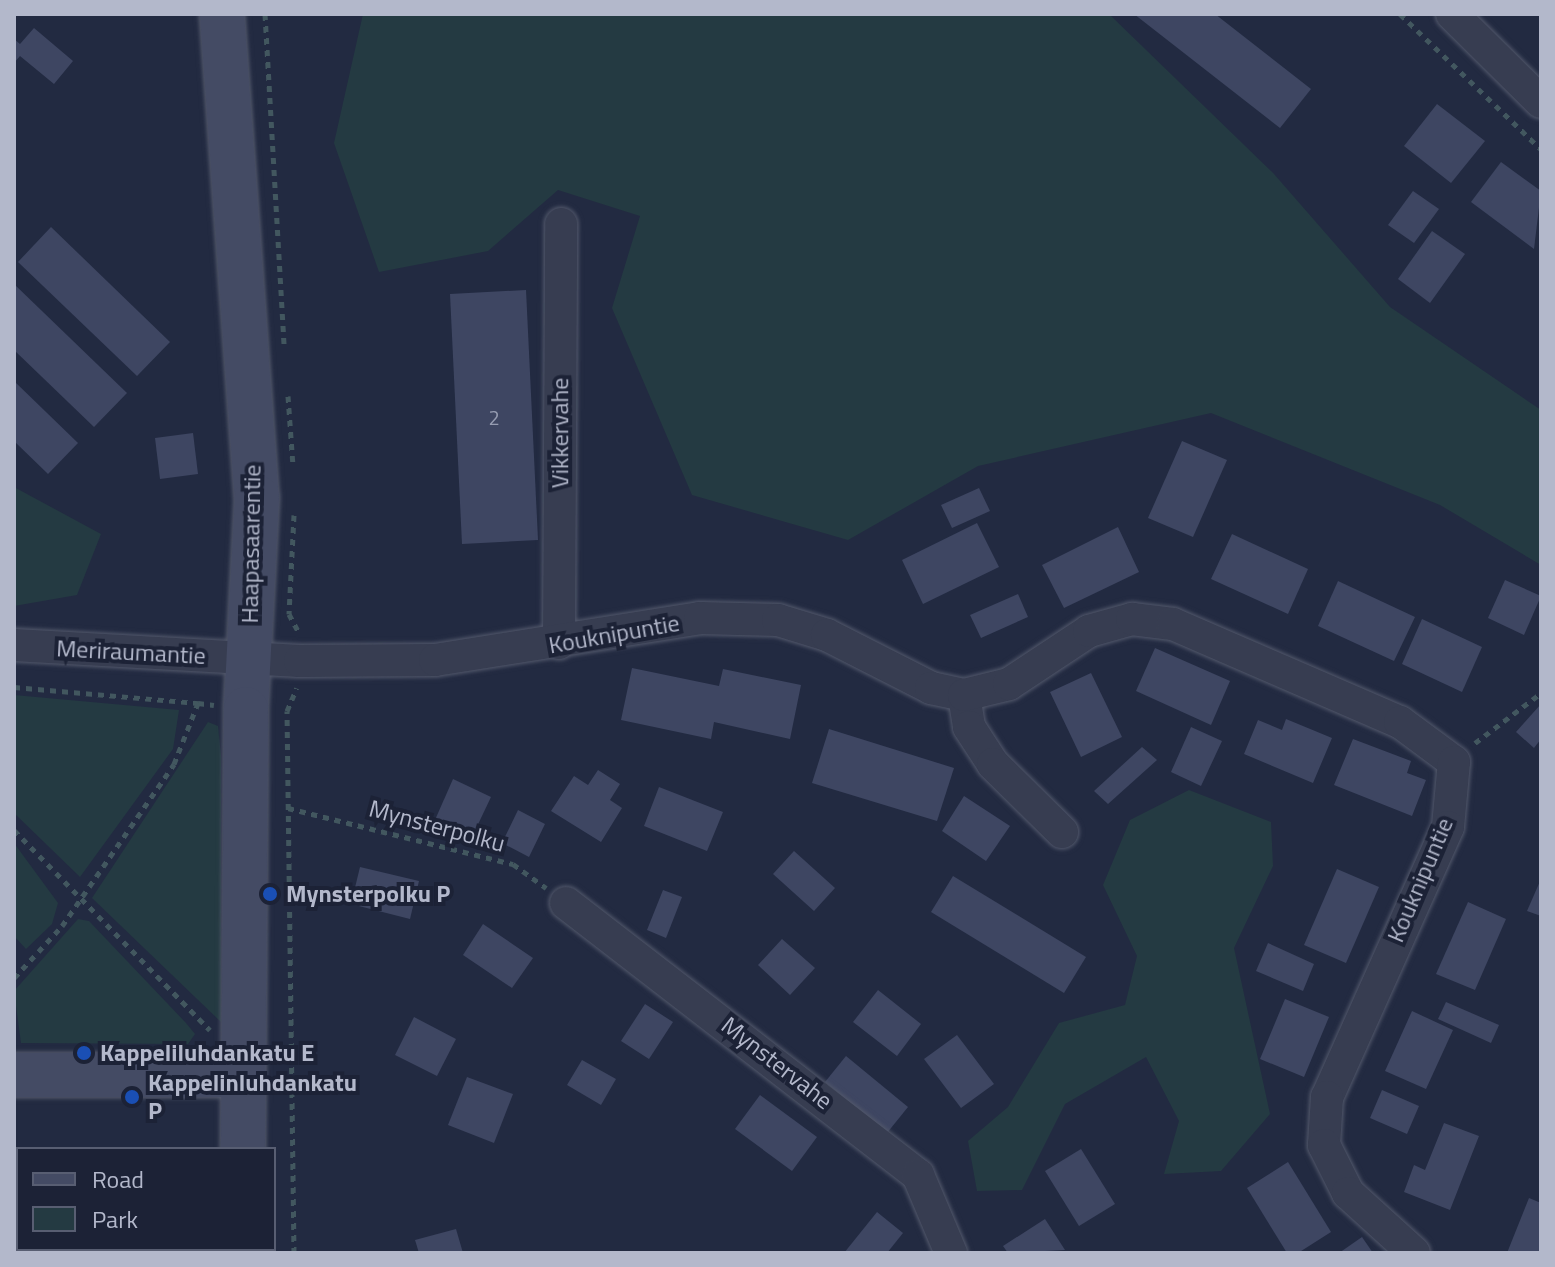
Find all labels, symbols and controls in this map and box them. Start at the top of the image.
street label: Vikkervahe [546,378,574,488]
house number: 2 [488,405,500,429]
street label: Haapasaarentie [235,464,267,624]
street label: Kouknipuntie [546,608,682,660]
street label: Meriraumantie [56,634,206,670]
street label: Mynsterpolku [366,794,508,858]
street label: Kouknipuntie [1381,813,1459,947]
place label: Mynsterpolku P [286,880,450,908]
marker: Mynsterpolku P [261,885,279,903]
street label: Mynstervahe [716,1011,838,1115]
place label: Kappeliluhdankatu E [100,1039,314,1067]
marker: Kappeliluhdankatu E [75,1044,93,1062]
place label: Kappelinluhdankatu P [148,1069,357,1125]
marker: Kappelinluhdankatu P [123,1088,141,1106]
legend [16,1147,276,1251]
text: Road [92,1161,144,1197]
text: Park [92,1201,138,1237]

